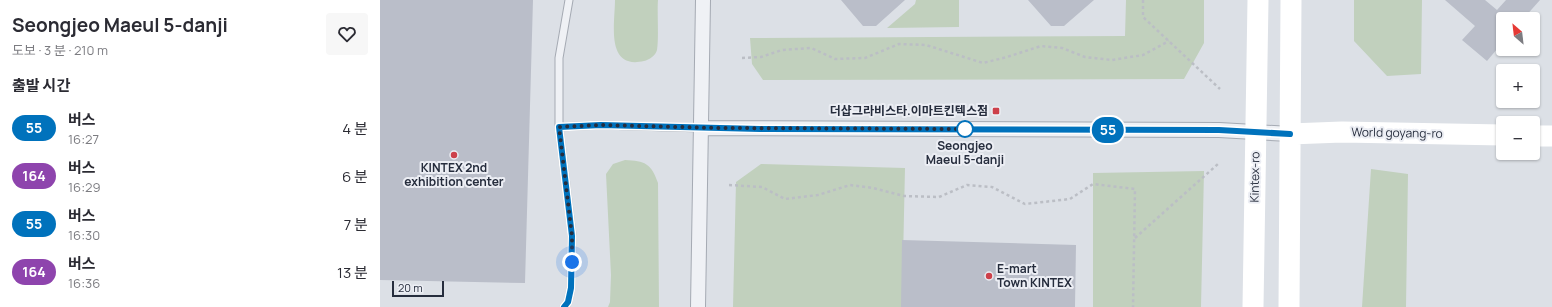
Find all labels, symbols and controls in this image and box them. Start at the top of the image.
text: Seongjeo Maeul 5-danji [12,12,228,38]
north arrow [1496,12,1540,56]
map controls [1496,12,1540,160]
button: heart [326,13,368,55]
text: 도보 · 3 분 · 210 m [12,41,108,59]
button: + [1496,64,1540,108]
text: 출발 시간 [12,75,70,96]
place label: 더샵그라비스타.이마트킨텍스점 [830,102,988,119]
marker: 더샵그라비스타.이마트킨텍스점 [991,106,1001,116]
text: 버스 [68,109,96,130]
button: − [1496,116,1540,160]
line badge: 55 [1090,117,1126,143]
text: 55 [26,118,42,137]
text: 4 분 [342,118,368,139]
marker: Seongjeo Maeul 5-danji [956,120,974,138]
text: 55 [1100,120,1116,139]
street label: World goyang-ro [1351,123,1443,142]
text: 16:27 [68,130,99,148]
place label: Seongjeo Maeul 5-danji [926,137,1004,168]
marker: KINTEX 2nd exhibition center [449,150,459,160]
street label: Kintex-ro [1246,151,1263,203]
text: 버스 [68,157,96,178]
place label: KINTEX 2nd exhibition center [404,159,504,190]
text: 164 [22,166,46,185]
text: 6 분 [342,166,368,187]
text: 16:29 [68,178,101,196]
text: 버스 [68,205,96,226]
text: 55 [26,214,42,233]
text: 7 분 [344,214,368,235]
text: 16:30 [68,226,100,244]
your location [562,252,582,272]
text: 버스 [68,253,96,274]
place label: E-mart Town KINTEX [997,260,1072,291]
text: 164 [22,262,46,281]
text: 13 분 [337,262,368,283]
marker: E-mart Town KINTEX [984,271,994,281]
text: 16:36 [68,274,100,292]
scale bar [392,279,444,298]
text: 20 m [398,280,423,295]

